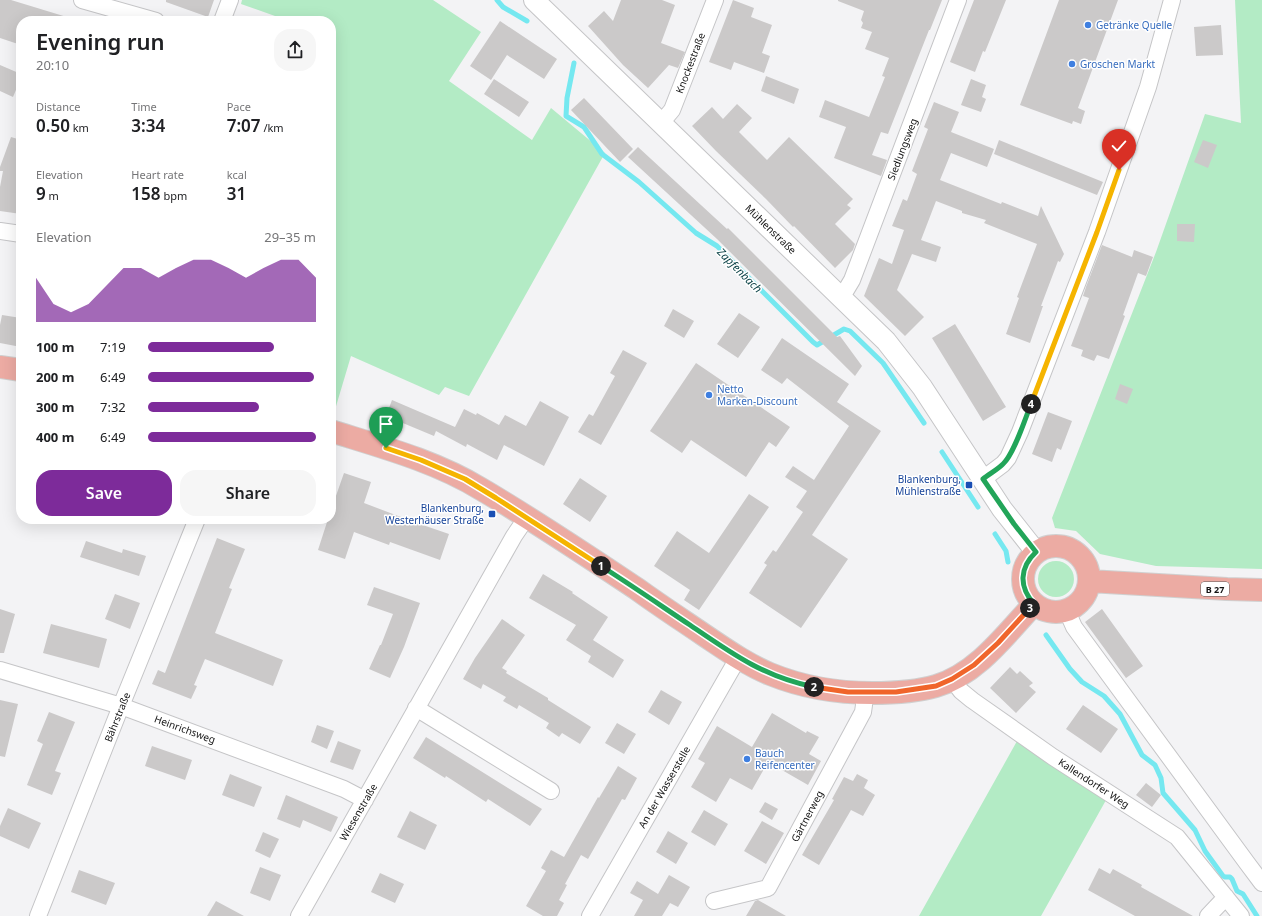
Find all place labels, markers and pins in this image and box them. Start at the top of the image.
place label: Getränke Quelle [1096,18,1173,32]
marker: Getränke Quelle [1083,20,1093,30]
place label: Groschen Markt [1080,57,1156,71]
marker: Groschen Markt [1067,59,1077,69]
pin [1102,129,1136,170]
place label: Netto Marken-Discount [717,382,798,408]
marker: Netto Marken-Discount [704,390,714,400]
pin: 4 [1021,394,1041,414]
pin [369,407,403,448]
place label: Blankenburg, Mühlenstraße [895,472,961,498]
marker: Blankenburg, Mühlenstraße [964,480,974,490]
place label: Blankenburg, Westerhäuser Straße [385,501,484,527]
marker: Blankenburg, Westerhäuser Straße [487,509,497,519]
pin: 1 [591,556,611,576]
pin: 3 [1020,598,1040,618]
pin: 2 [804,677,824,697]
place label: Bauch Reifencenter [755,746,815,772]
marker: Bauch Reifencenter [742,754,752,764]

